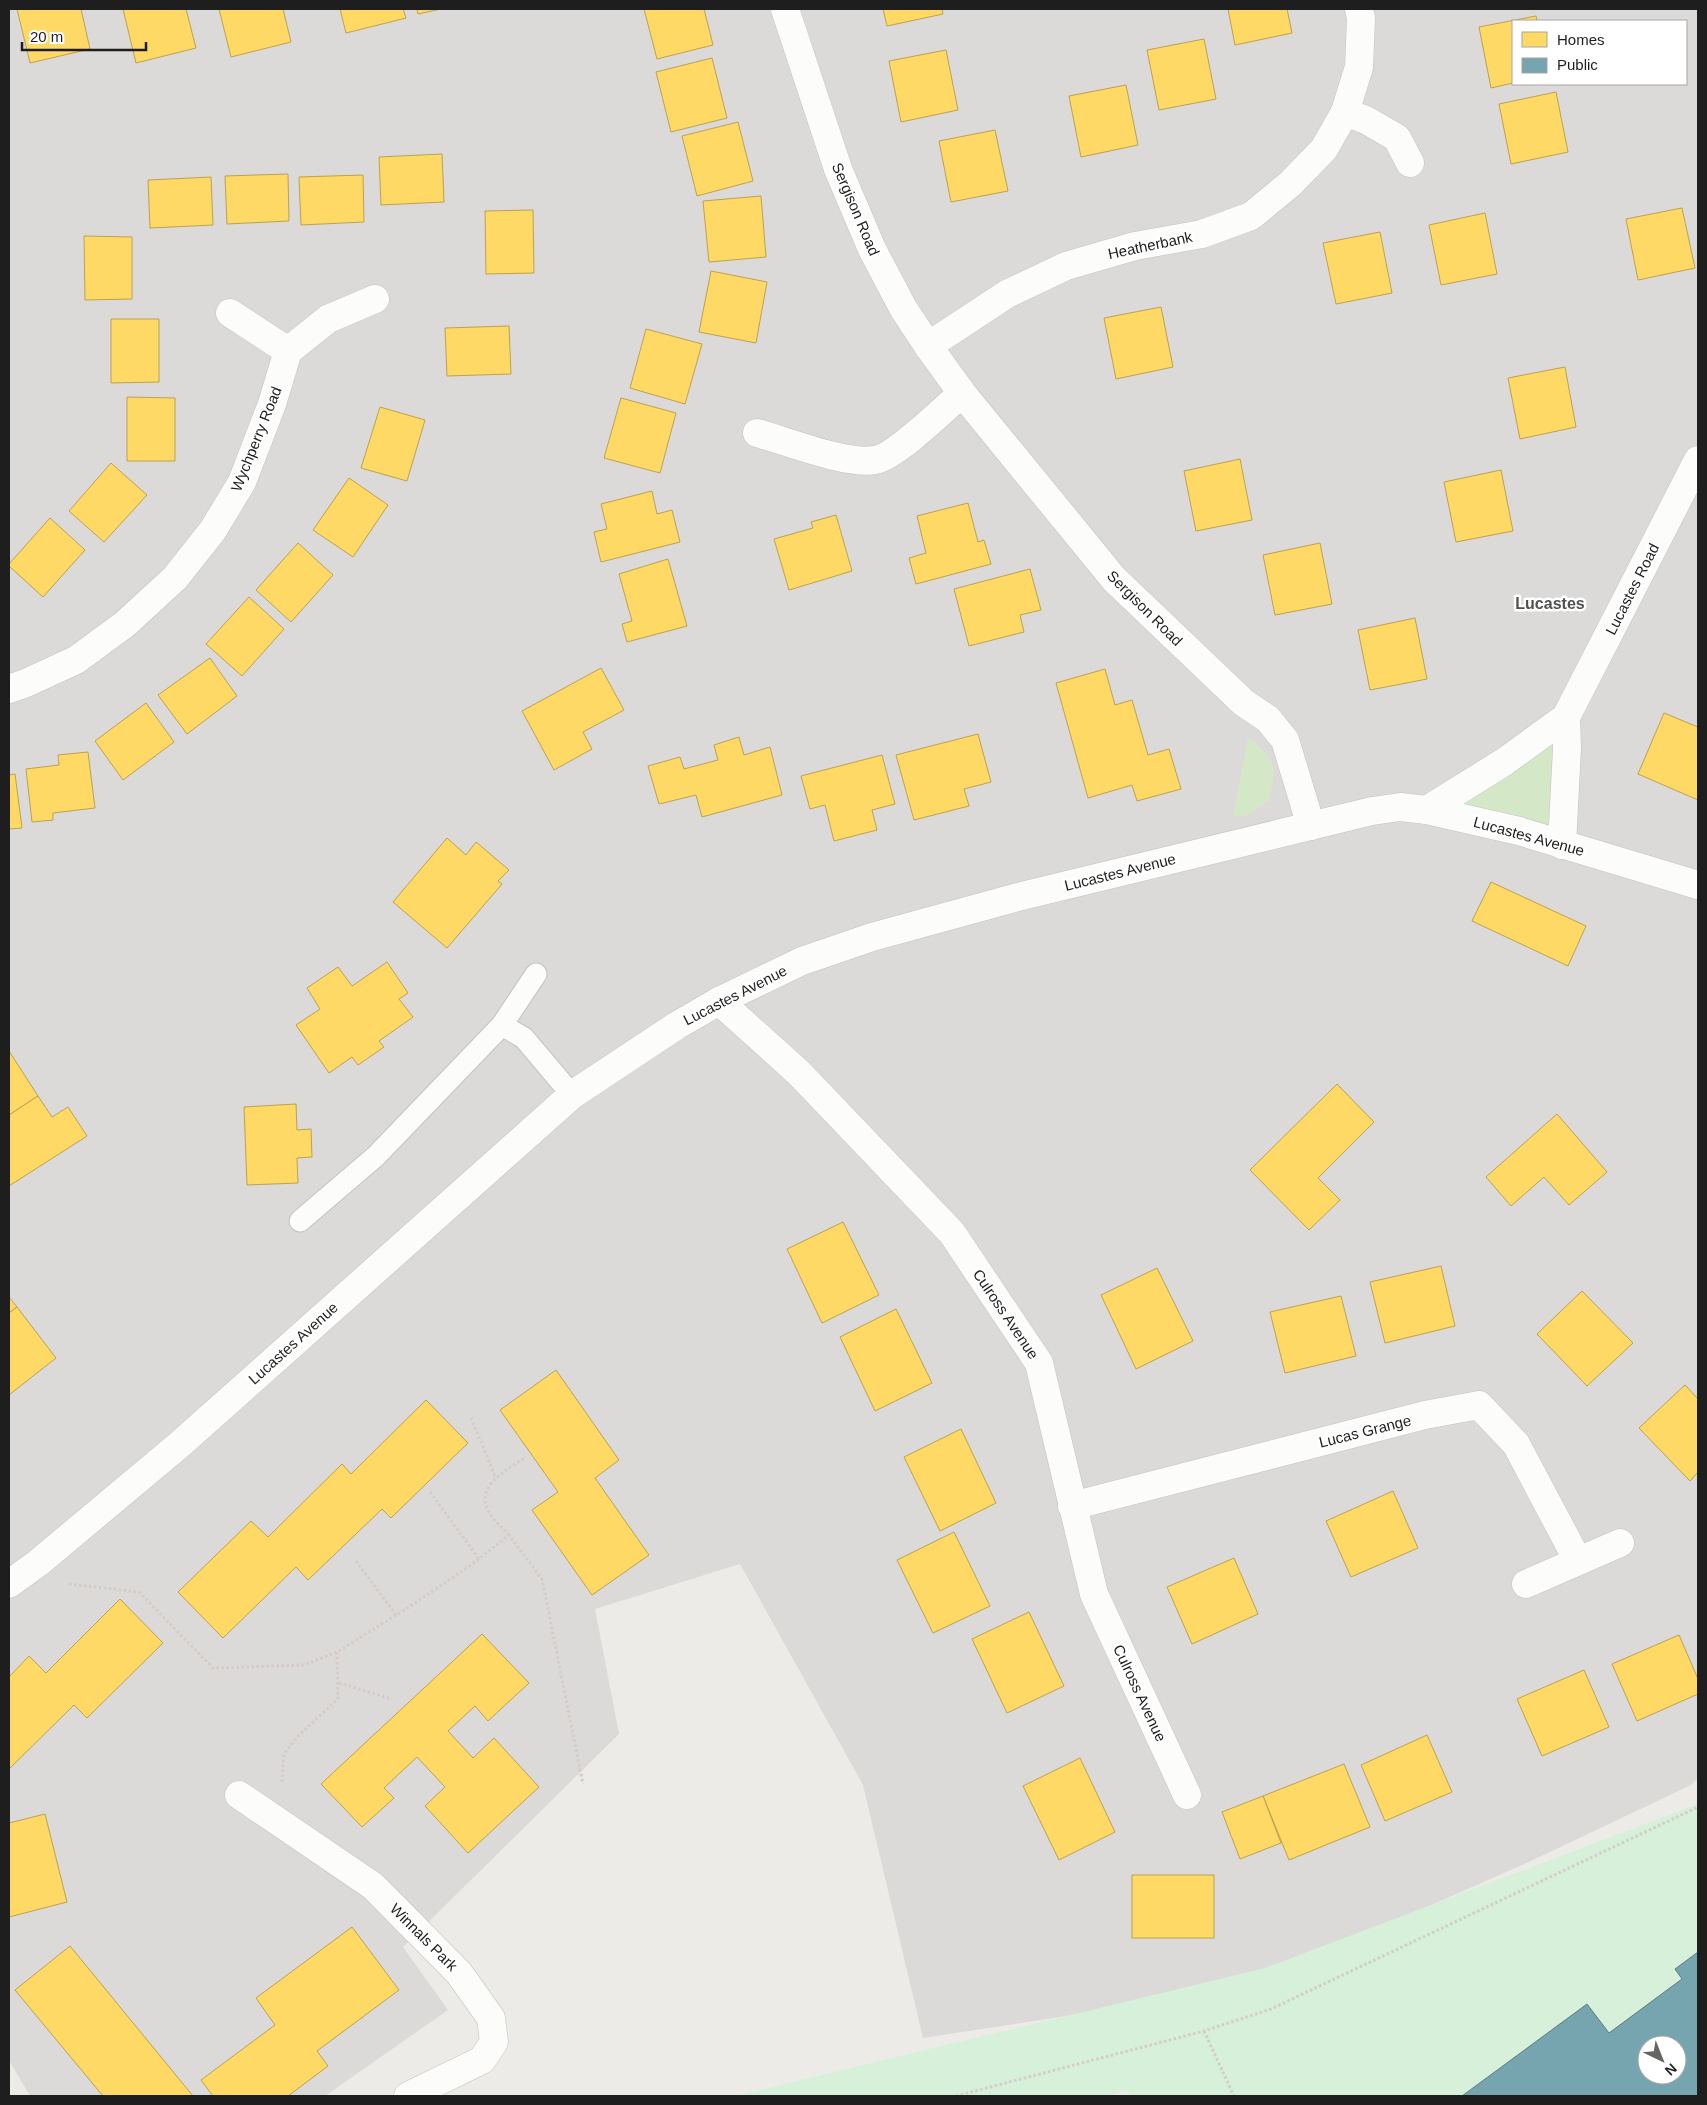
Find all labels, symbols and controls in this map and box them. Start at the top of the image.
scale bar [22,20,146,52]
legend [1512,20,1687,85]
text: 20 m [30,28,63,45]
text: Homes [1557,31,1605,48]
text: Public [1557,56,1598,73]
street label: Sergison Road [829,160,883,258]
street label: Heatherbank [1106,228,1194,262]
street label: Wychperry Road [227,384,285,494]
street label: Lucastes Road [1602,541,1662,637]
street label: Sergison Road [1104,567,1186,649]
district label: Lucastes [1515,595,1585,612]
street label: Lucastes Avenue [1472,813,1586,859]
street label: Lucastes Avenue [1063,850,1177,894]
street label: Lucastes Avenue [680,962,790,1028]
street label: Culross Avenue [970,1266,1042,1362]
street label: Lucastes Avenue [245,1299,341,1387]
street label: Lucas Grange [1317,1411,1413,1451]
street label: Culross Avenue [1110,1642,1170,1744]
street label: Winnals Park [387,1900,462,1975]
north arrow [1637,2035,1687,2085]
text: N [1662,2060,1680,2079]

